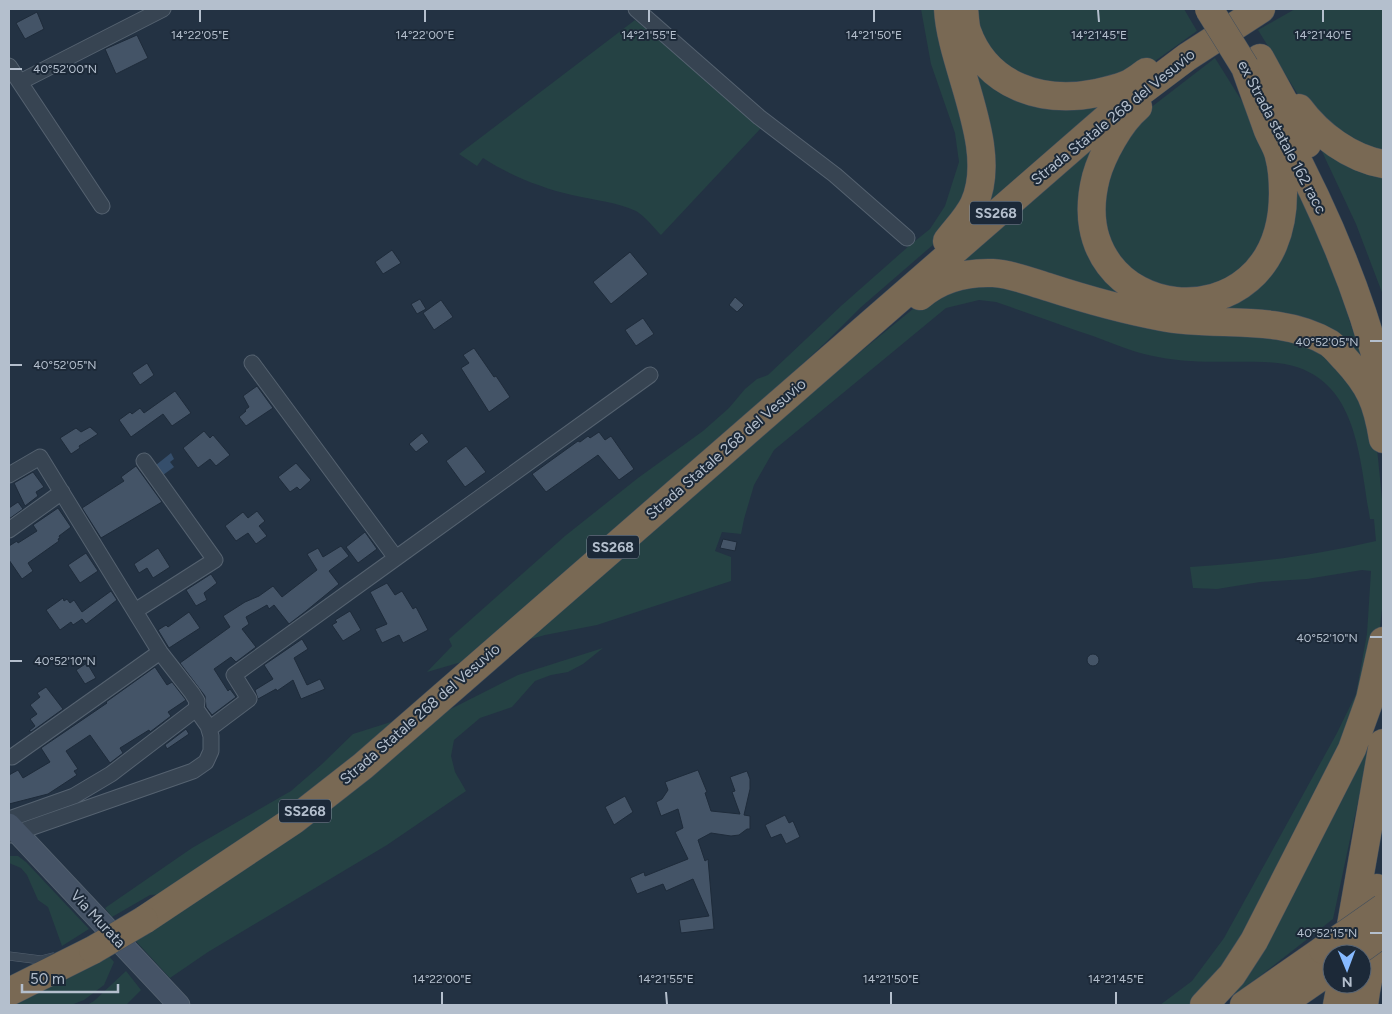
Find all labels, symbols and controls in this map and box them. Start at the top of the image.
text: 14°22'05"E [171,28,229,42]
text: 14°22'00"E [396,28,454,42]
text: 14°21'55"E [621,28,677,42]
text: 14°21'50"E [846,28,902,42]
text: 14°21'45"E [1071,28,1127,42]
text: 14°21'40"E [1295,28,1352,42]
street label: Strada Statale 268 del Vesuvio [1027,45,1199,189]
street label: ex Strada statale 162 racc [1234,57,1330,217]
text: 40°52'00"N [33,62,97,76]
road number: SS268 [970,202,1022,224]
text: 40°52'05"N [1295,335,1359,349]
text: 40°52'05"N [33,358,97,372]
street label: Strada Statale 268 del Vesuvio [642,375,810,523]
road number: SS268 [587,536,639,558]
text: 40°52'10"N [1296,631,1358,645]
street label: Strada Statale 268 del Vesuvio [336,640,504,788]
text: 40°52'10"N [34,654,96,668]
road number: SS268 [279,799,331,822]
street label: Via Murata [67,886,129,952]
text: 40°52'15"N [1297,926,1357,940]
north arrow [1322,944,1372,994]
scale bar [22,962,119,994]
text: 50 m [30,970,65,988]
text: 14°22'00"E [413,972,471,986]
text: 14°21'55"E [638,972,694,986]
text: 14°21'50"E [863,972,919,986]
text: 14°21'45"E [1088,972,1144,986]
text: N [1342,973,1353,990]

